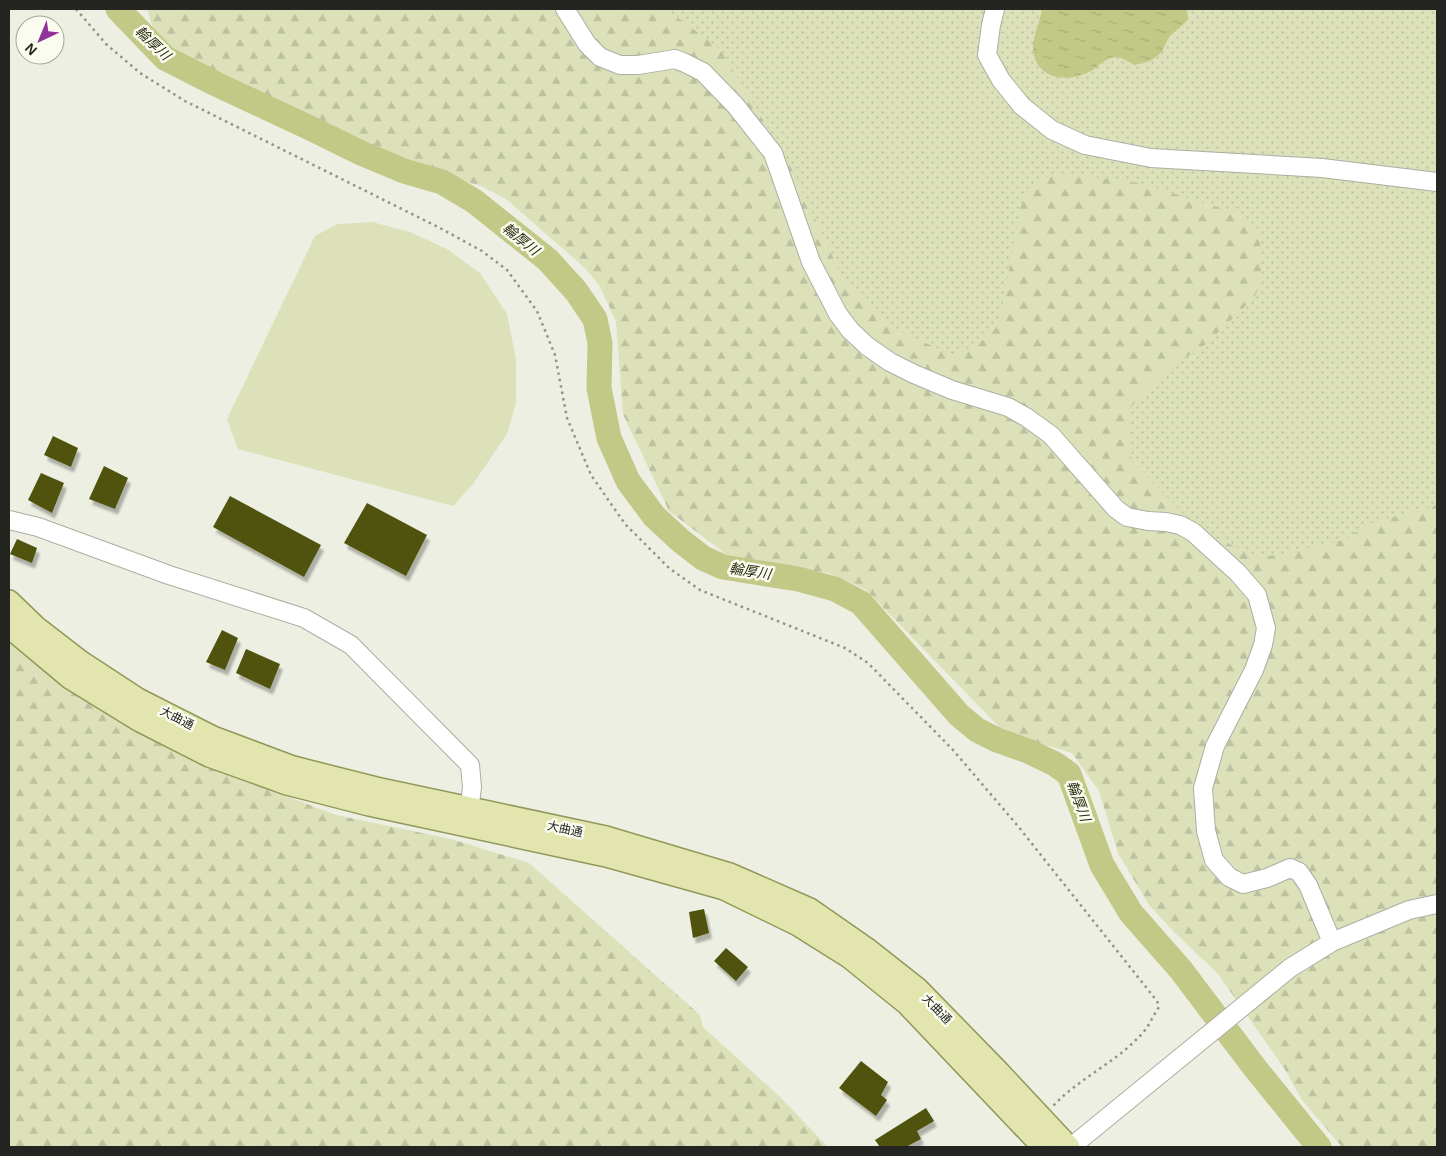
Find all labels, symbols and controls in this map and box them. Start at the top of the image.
north arrow [15,15,65,65]
water label: 輪厚川 [132,23,175,65]
text: N [22,40,40,59]
water label: 輪厚川 [500,220,544,260]
water label: 輪厚川 [728,560,774,582]
street label: 大曲通 [158,704,196,732]
water label: 輪厚川 [1064,779,1094,825]
street label: 大曲通 [546,818,584,840]
street label: 大曲通 [919,991,955,1027]

